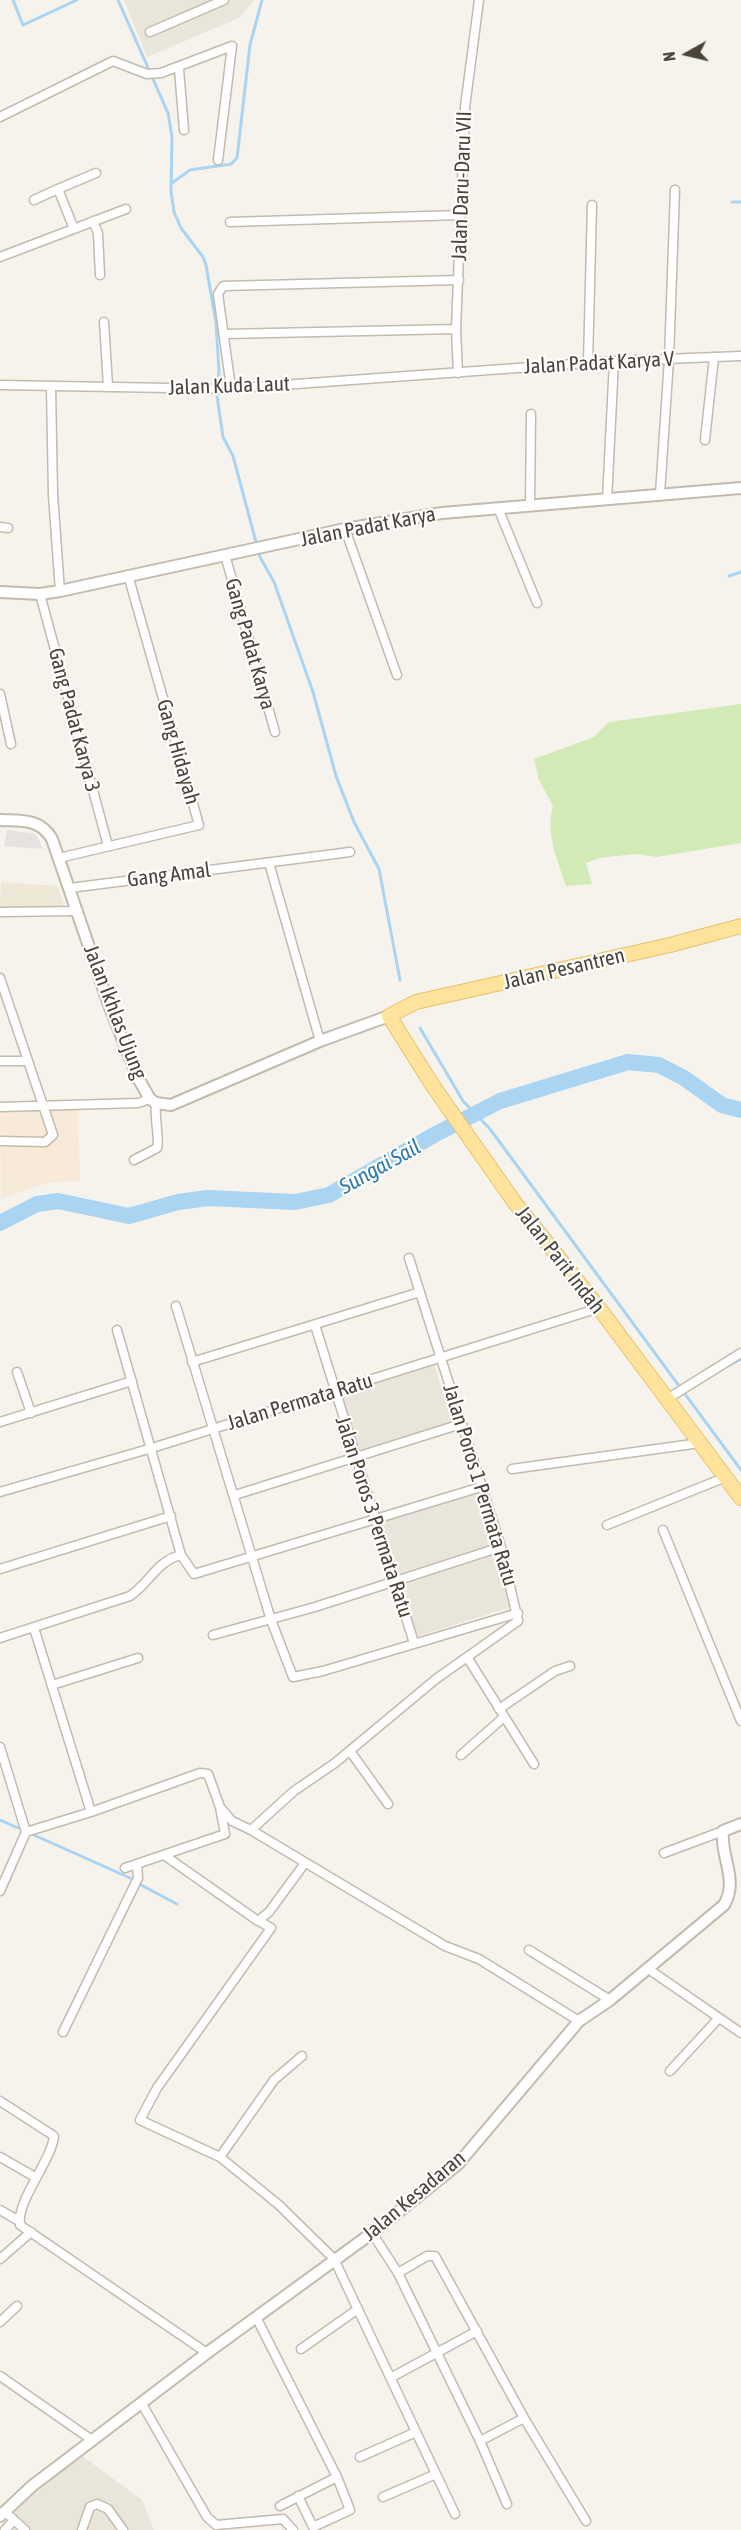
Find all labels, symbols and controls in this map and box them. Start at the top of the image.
north arrow [657,24,717,84]
text: N [660,51,679,62]
street label: Jalan Daru-Daru VII [447,111,477,261]
street label: Jalan Padat Karya V [523,346,675,380]
street label: Jalan Kuda Laut [168,371,290,401]
street label: Jalan Padat Karya [298,502,438,552]
street label: Gang Padat Karya [219,575,281,713]
street label: Gang Padat Karya 3 [43,645,105,795]
street label: Gang Hidayah [151,697,205,807]
street label: Gang Amal [126,857,212,893]
street label: Jalan Ikhlas Ujung [78,941,152,1083]
street label: Jalan Pesantren [501,943,627,995]
water label: Sungai Sail [335,1134,425,1200]
street label: Jalan Parit Indah [510,1201,610,1319]
street label: Jalan Permata Ratu [224,1368,376,1436]
street label: Jalan Poros 1 Permata Ratu [437,1381,523,1589]
street label: Jalan Poros 3 Permata Ratu [330,1413,418,1621]
street label: Jalan Kesadaran [357,2146,471,2246]

